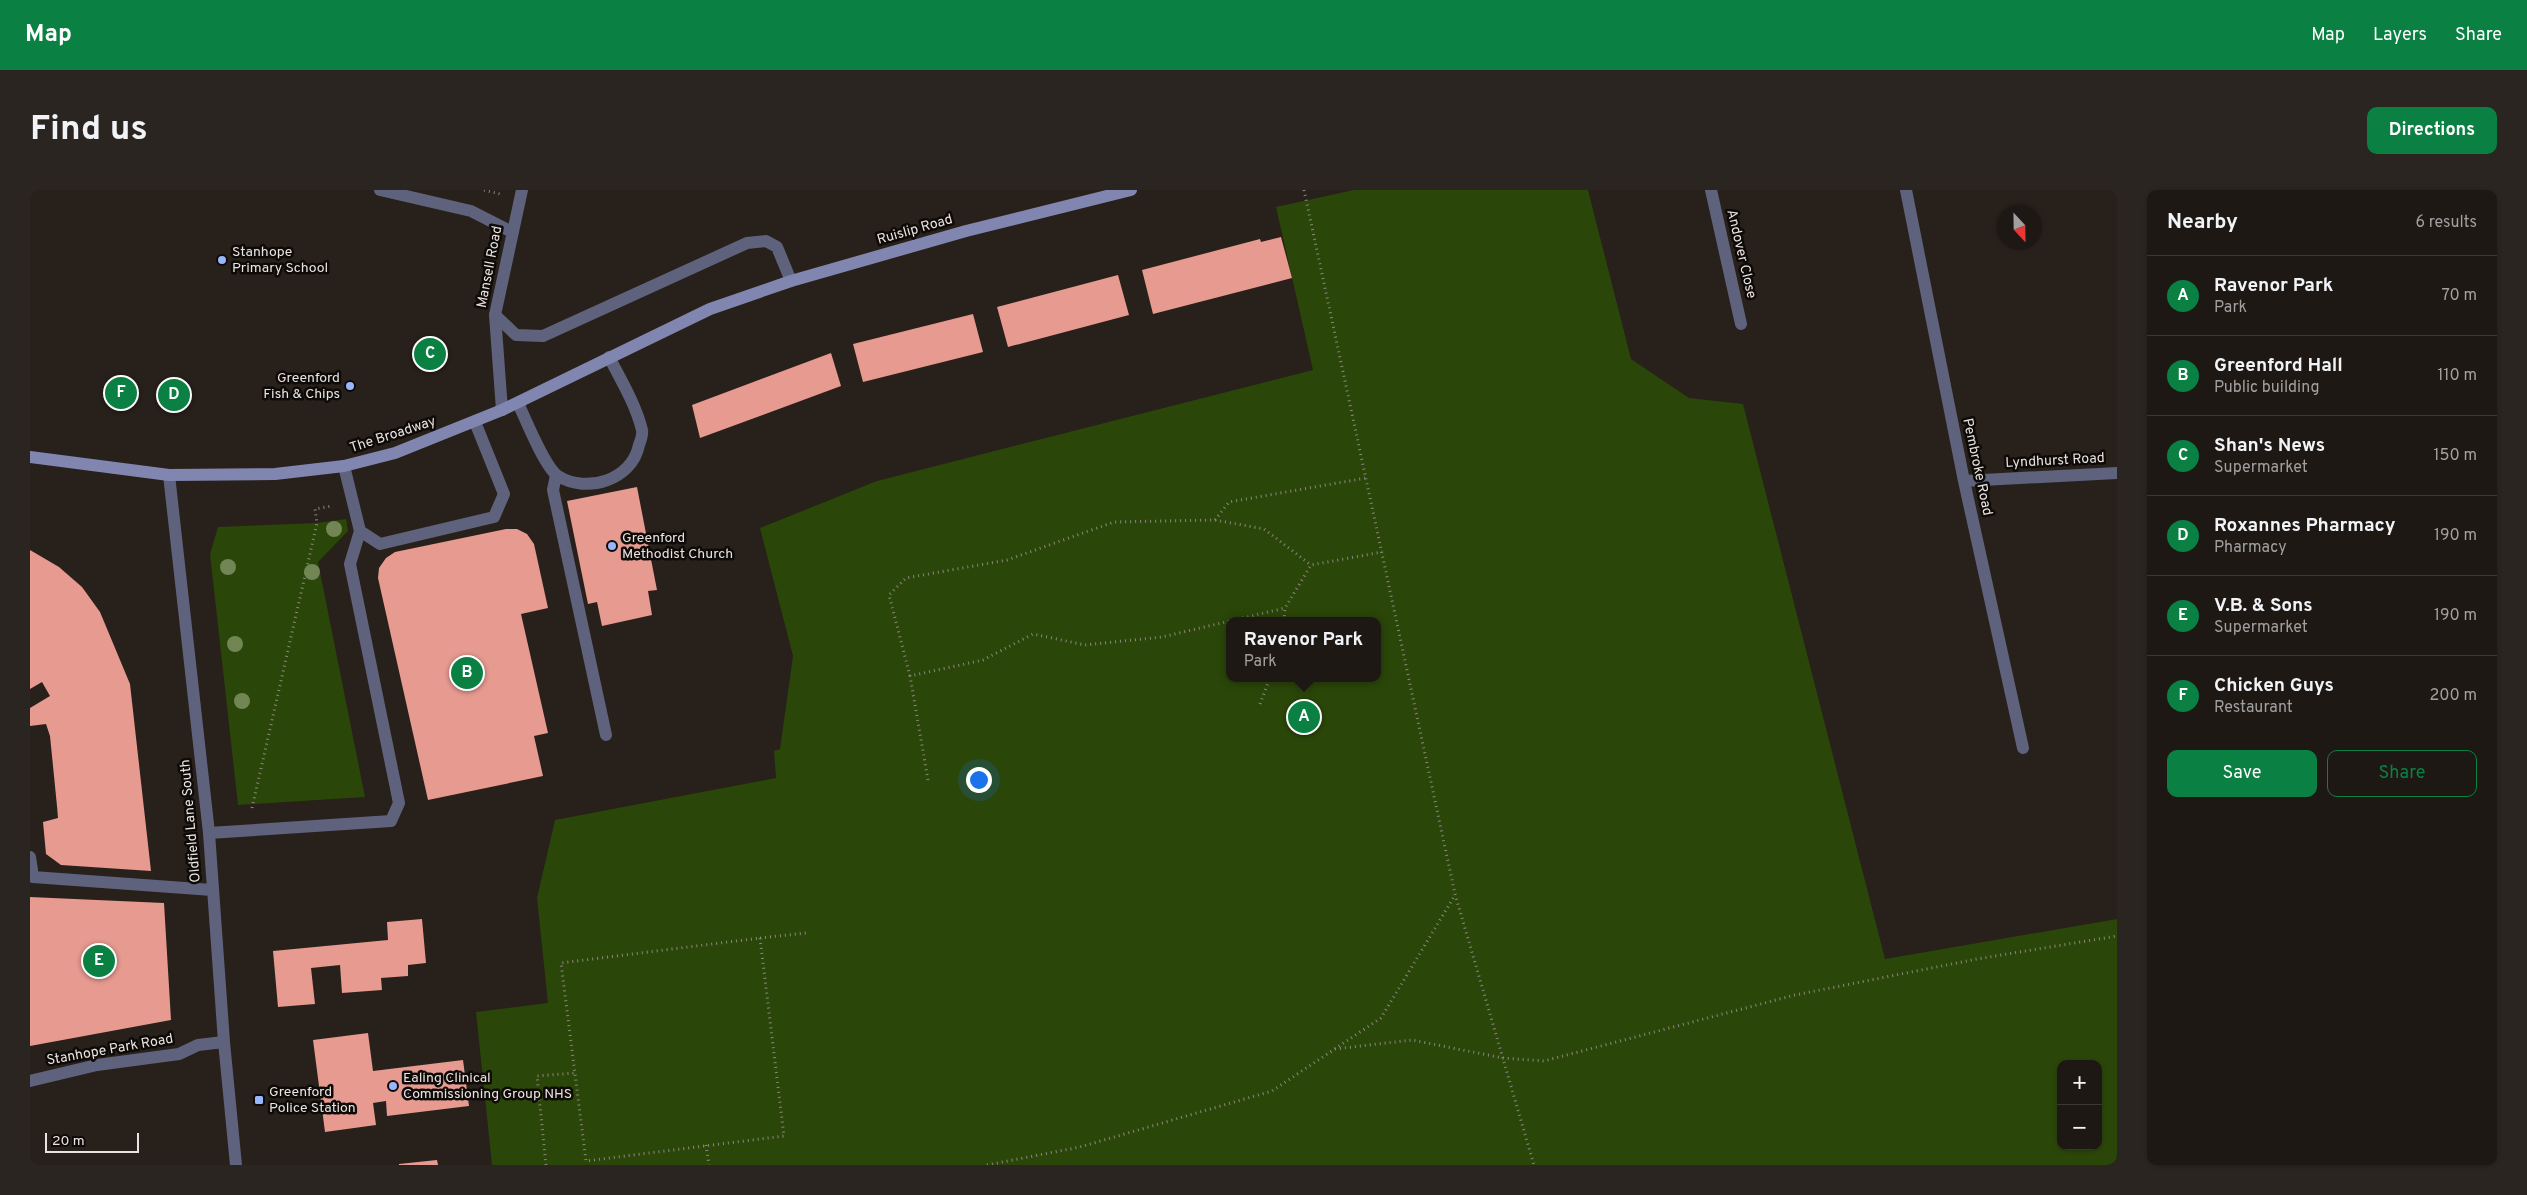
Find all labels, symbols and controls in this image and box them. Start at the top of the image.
text: Map [25,20,72,50]
text: Map [2311,24,2345,47]
text: Layers [2373,24,2427,47]
text: Share [2455,24,2502,47]
button: Directions [2367,107,2497,154]
text: Find us [30,108,148,152]
north arrow [1997,205,2042,250]
street label: Andover Close [1722,208,1760,300]
text: Nearby [2167,209,2238,236]
street label: Ruislip Road [875,211,955,249]
text: 6 results [2415,213,2477,233]
street label: Mansell Road [474,225,506,309]
place label: Stanhope Primary School [232,244,328,277]
marker: Stanhope Primary School [216,254,228,266]
text: Ravenor Park [2214,274,2334,298]
text: A [2177,286,2189,306]
text: 70 m [2442,286,2477,306]
text: Park [2214,298,2247,318]
pin: C [414,335,446,373]
text: Greenford Hall [2214,354,2343,378]
text: B [2177,366,2189,386]
text: 110 m [2437,366,2477,386]
place label: Greenford Fish & Chips [263,370,340,403]
pin: F [105,374,137,412]
pin: D [158,376,190,414]
text: Public building [2214,378,2319,398]
marker: Greenford Fish & Chips [344,380,356,392]
street label: The Broadway [348,413,438,457]
street label: Pembroke Road [1958,417,1996,517]
text: Shan's News [2214,434,2325,458]
text: C [2178,446,2188,466]
text: 150 m [2434,446,2477,466]
street label: Lyndhurst Road [2005,450,2105,472]
text: Supermarket [2214,458,2308,478]
text: Roxannes Pharmacy [2214,514,2396,538]
text: D [2177,526,2189,546]
text: 190 m [2434,526,2477,546]
place label: Greenford Methodist Church [622,530,733,563]
text: Pharmacy [2214,538,2287,558]
marker: Greenford Methodist Church [606,540,618,552]
text: V.B. & Sons [2214,594,2313,618]
text: E [2178,606,2188,626]
text: 190 m [2434,606,2477,626]
popup [1226,617,1381,682]
text: Supermarket [2214,618,2308,638]
text: Ravenor Park [1244,628,1363,652]
text: Park [1244,652,1277,672]
pin: B [451,654,483,692]
text: Chicken Guys [2214,674,2334,698]
text: F [2178,686,2188,706]
text: 200 m [2429,686,2477,706]
pin: A [1288,698,1320,736]
text: Restaurant [2214,698,2293,718]
button: Save [2167,750,2317,797]
button: Share [2327,750,2477,797]
street label: Oldfield Lane South [177,759,205,883]
your location [966,767,992,793]
pin: E [83,942,115,980]
street label: Stanhope Park Road [45,1030,175,1070]
map controls [2057,1060,2102,1150]
button: + [2057,1060,2102,1105]
place label: Ealing Clinical Commissioning Group NHS [403,1070,572,1103]
marker: Ealing Clinical Commissioning Group NHS [387,1080,399,1092]
place label: Greenford Police Station [269,1084,356,1117]
marker: Greenford Police Station [253,1094,265,1106]
button: − [2057,1105,2102,1150]
scale bar [45,1130,139,1153]
text: 20 m [52,1133,85,1150]

